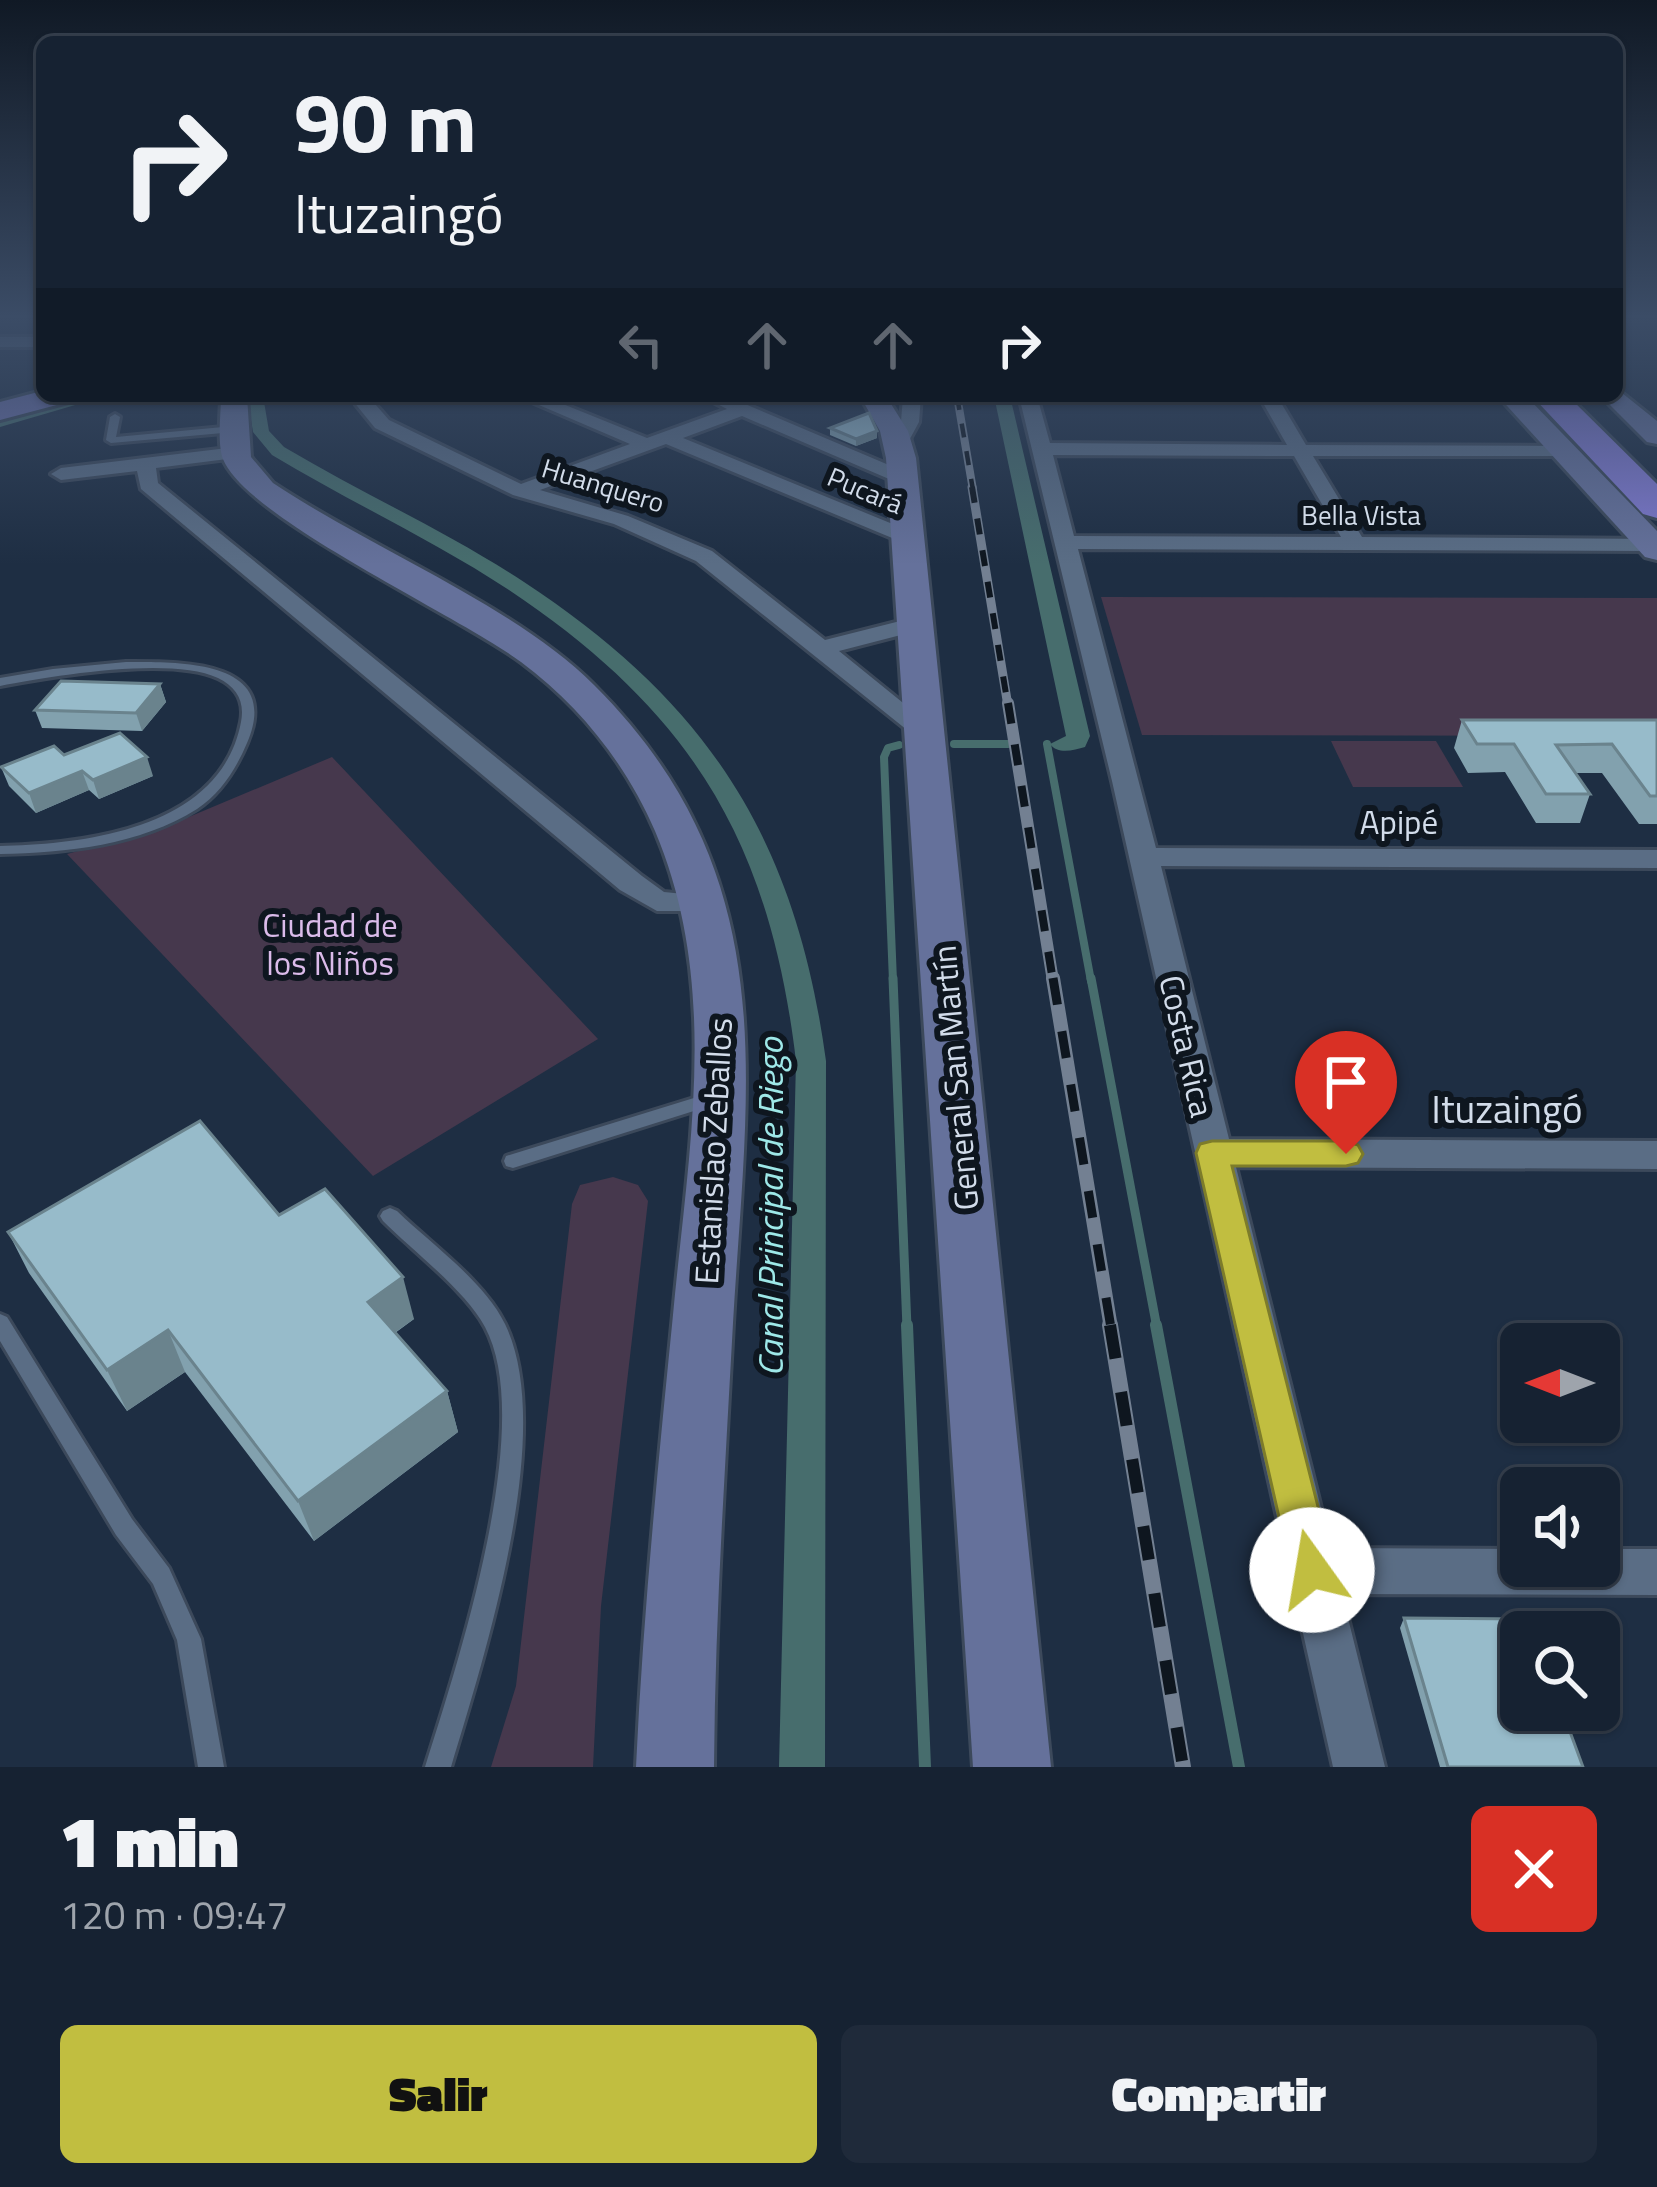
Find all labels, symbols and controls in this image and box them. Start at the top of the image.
text: 90 m [294,57,477,185]
icon: right [96,84,252,240]
text: Ituzaingó [294,172,504,254]
icon: left [608,312,674,378]
icon: ahead [734,312,800,378]
icon: ahead [860,312,926,378]
icon: right [986,312,1052,378]
street label: Huanquero [537,447,670,523]
street label: Pucará [821,455,910,524]
street label: Bella Vista [1301,494,1421,535]
street label: Apipé [1360,797,1438,847]
park label: Ciudad de los Niños [262,900,398,988]
street label: General San Martín [919,943,991,1213]
street label: Costa Rica [1146,970,1228,1122]
street label: Estanislao Zeballos [681,1016,745,1286]
pin [1295,1031,1397,1154]
water label: Canal Principal de Riego [742,1036,797,1376]
icon: arrive [1313,1049,1379,1115]
street label: Ituzaingó [1431,1079,1583,1138]
north arrow [1500,1323,1620,1443]
map controls [1500,1323,1620,1731]
button: sound [1500,1467,1620,1587]
position arrow [1249,1507,1375,1633]
button: search [1500,1611,1620,1731]
text: 1 min [60,1785,239,1895]
button: close [1471,1806,1597,1932]
text: 120 m · 09:47 [60,1885,288,1944]
button: Salir [60,2025,817,2163]
button: Compartir [841,2025,1597,2163]

